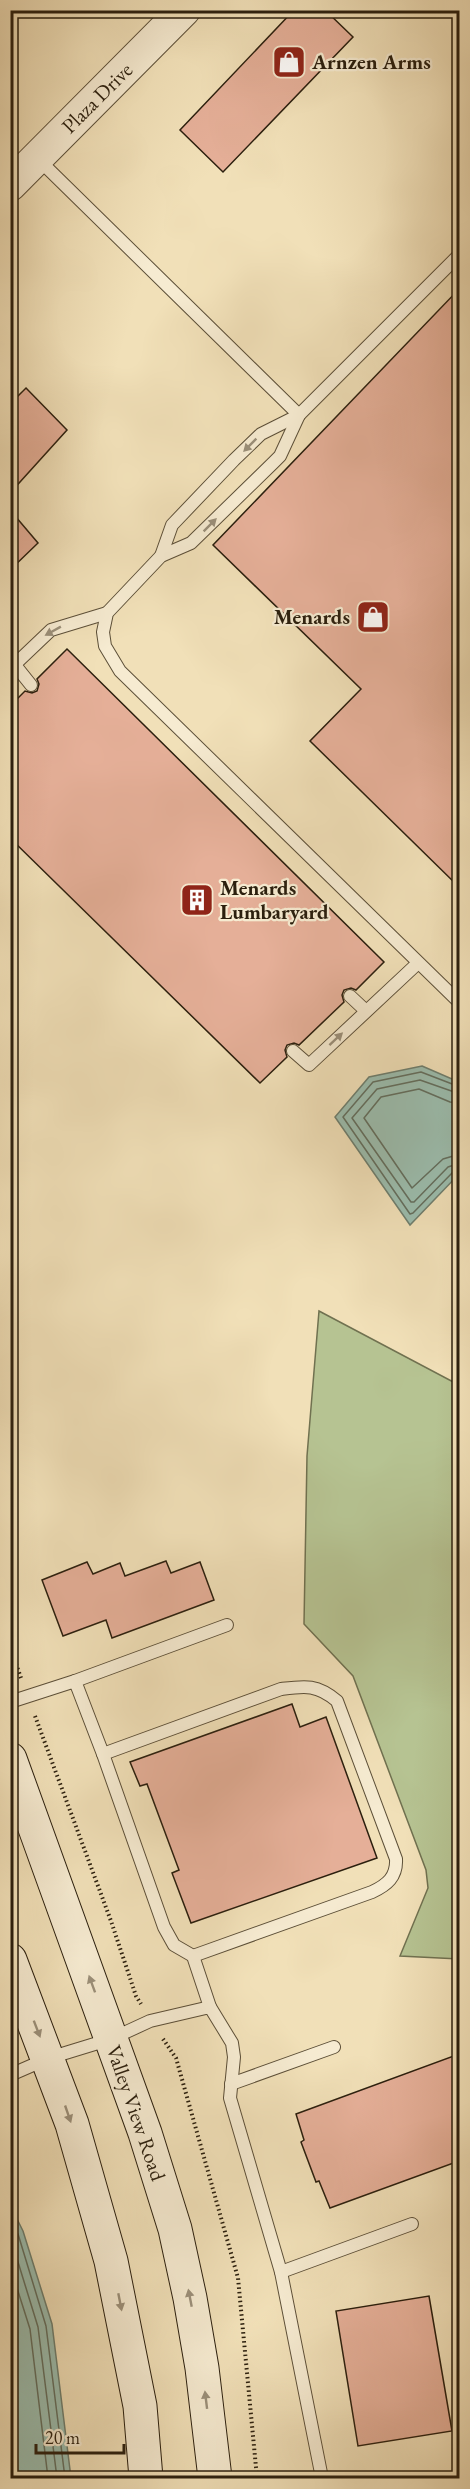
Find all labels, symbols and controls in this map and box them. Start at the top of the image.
shop icon: Arnzen Arms [271,44,307,80]
place label: Arnzen Arms [311,48,431,75]
street label: Plaza Drive [55,56,138,139]
one-way arrow [243,437,257,451]
one-way arrow [202,519,216,533]
shop icon: Menards [355,599,391,635]
place label: Menards [274,603,350,630]
one-way arrow [45,626,61,637]
place label: Menards Lumbaryard [220,874,329,925]
building icon: Menards Lumbaryard [179,882,215,918]
one-way arrow [329,1033,343,1047]
one-way arrow [86,1975,96,1993]
one-way arrow [33,2020,43,2038]
street label: Valley View Road [101,2041,172,2185]
one-way arrow [64,2105,74,2123]
one-way arrow [185,2288,194,2307]
one-way arrow [116,2292,125,2311]
one-way arrow [201,2390,211,2409]
scale bar [36,2417,124,2455]
text: 20 m [45,2426,80,2449]

